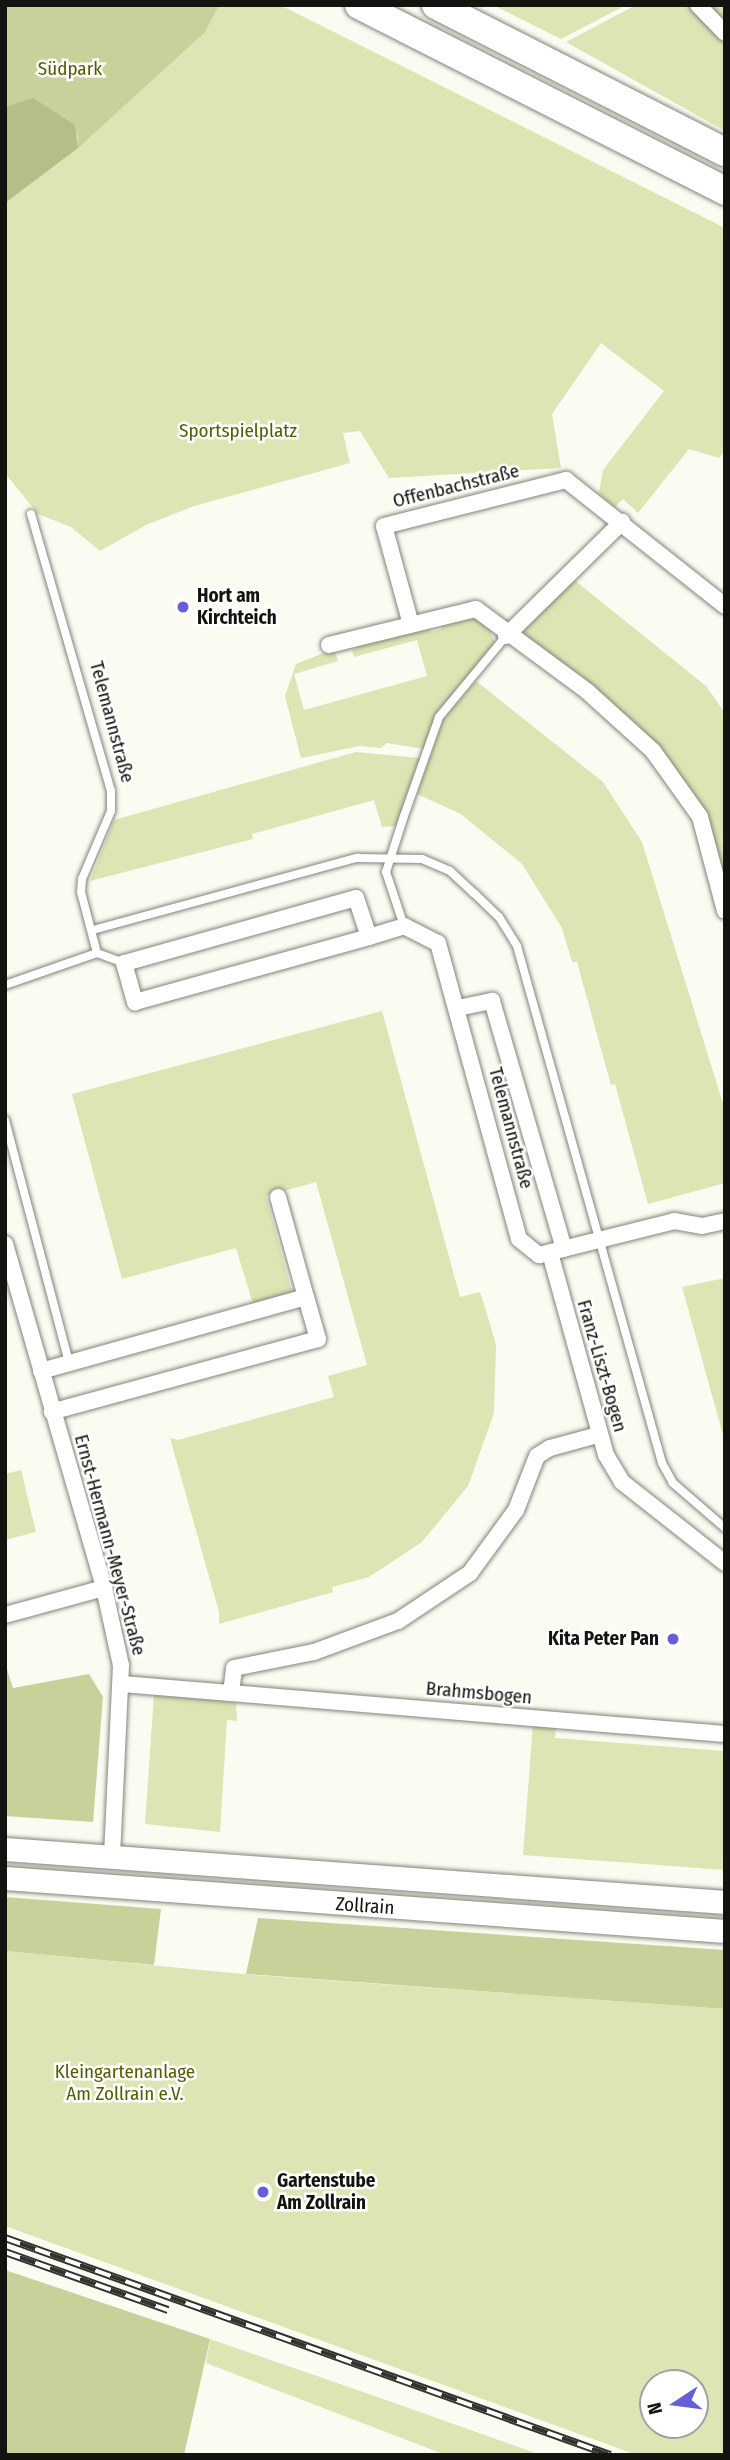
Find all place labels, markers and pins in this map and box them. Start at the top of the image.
place label: Hort am Kirchteich [197,585,277,629]
marker: Hort am Kirchteich [175,599,191,615]
place label: Kita Peter Pan [548,1628,659,1650]
marker: Kita Peter Pan [665,1631,681,1647]
place label: Gartenstube Am Zollrain [277,2170,375,2214]
marker: Gartenstube Am Zollrain [255,2184,271,2200]

